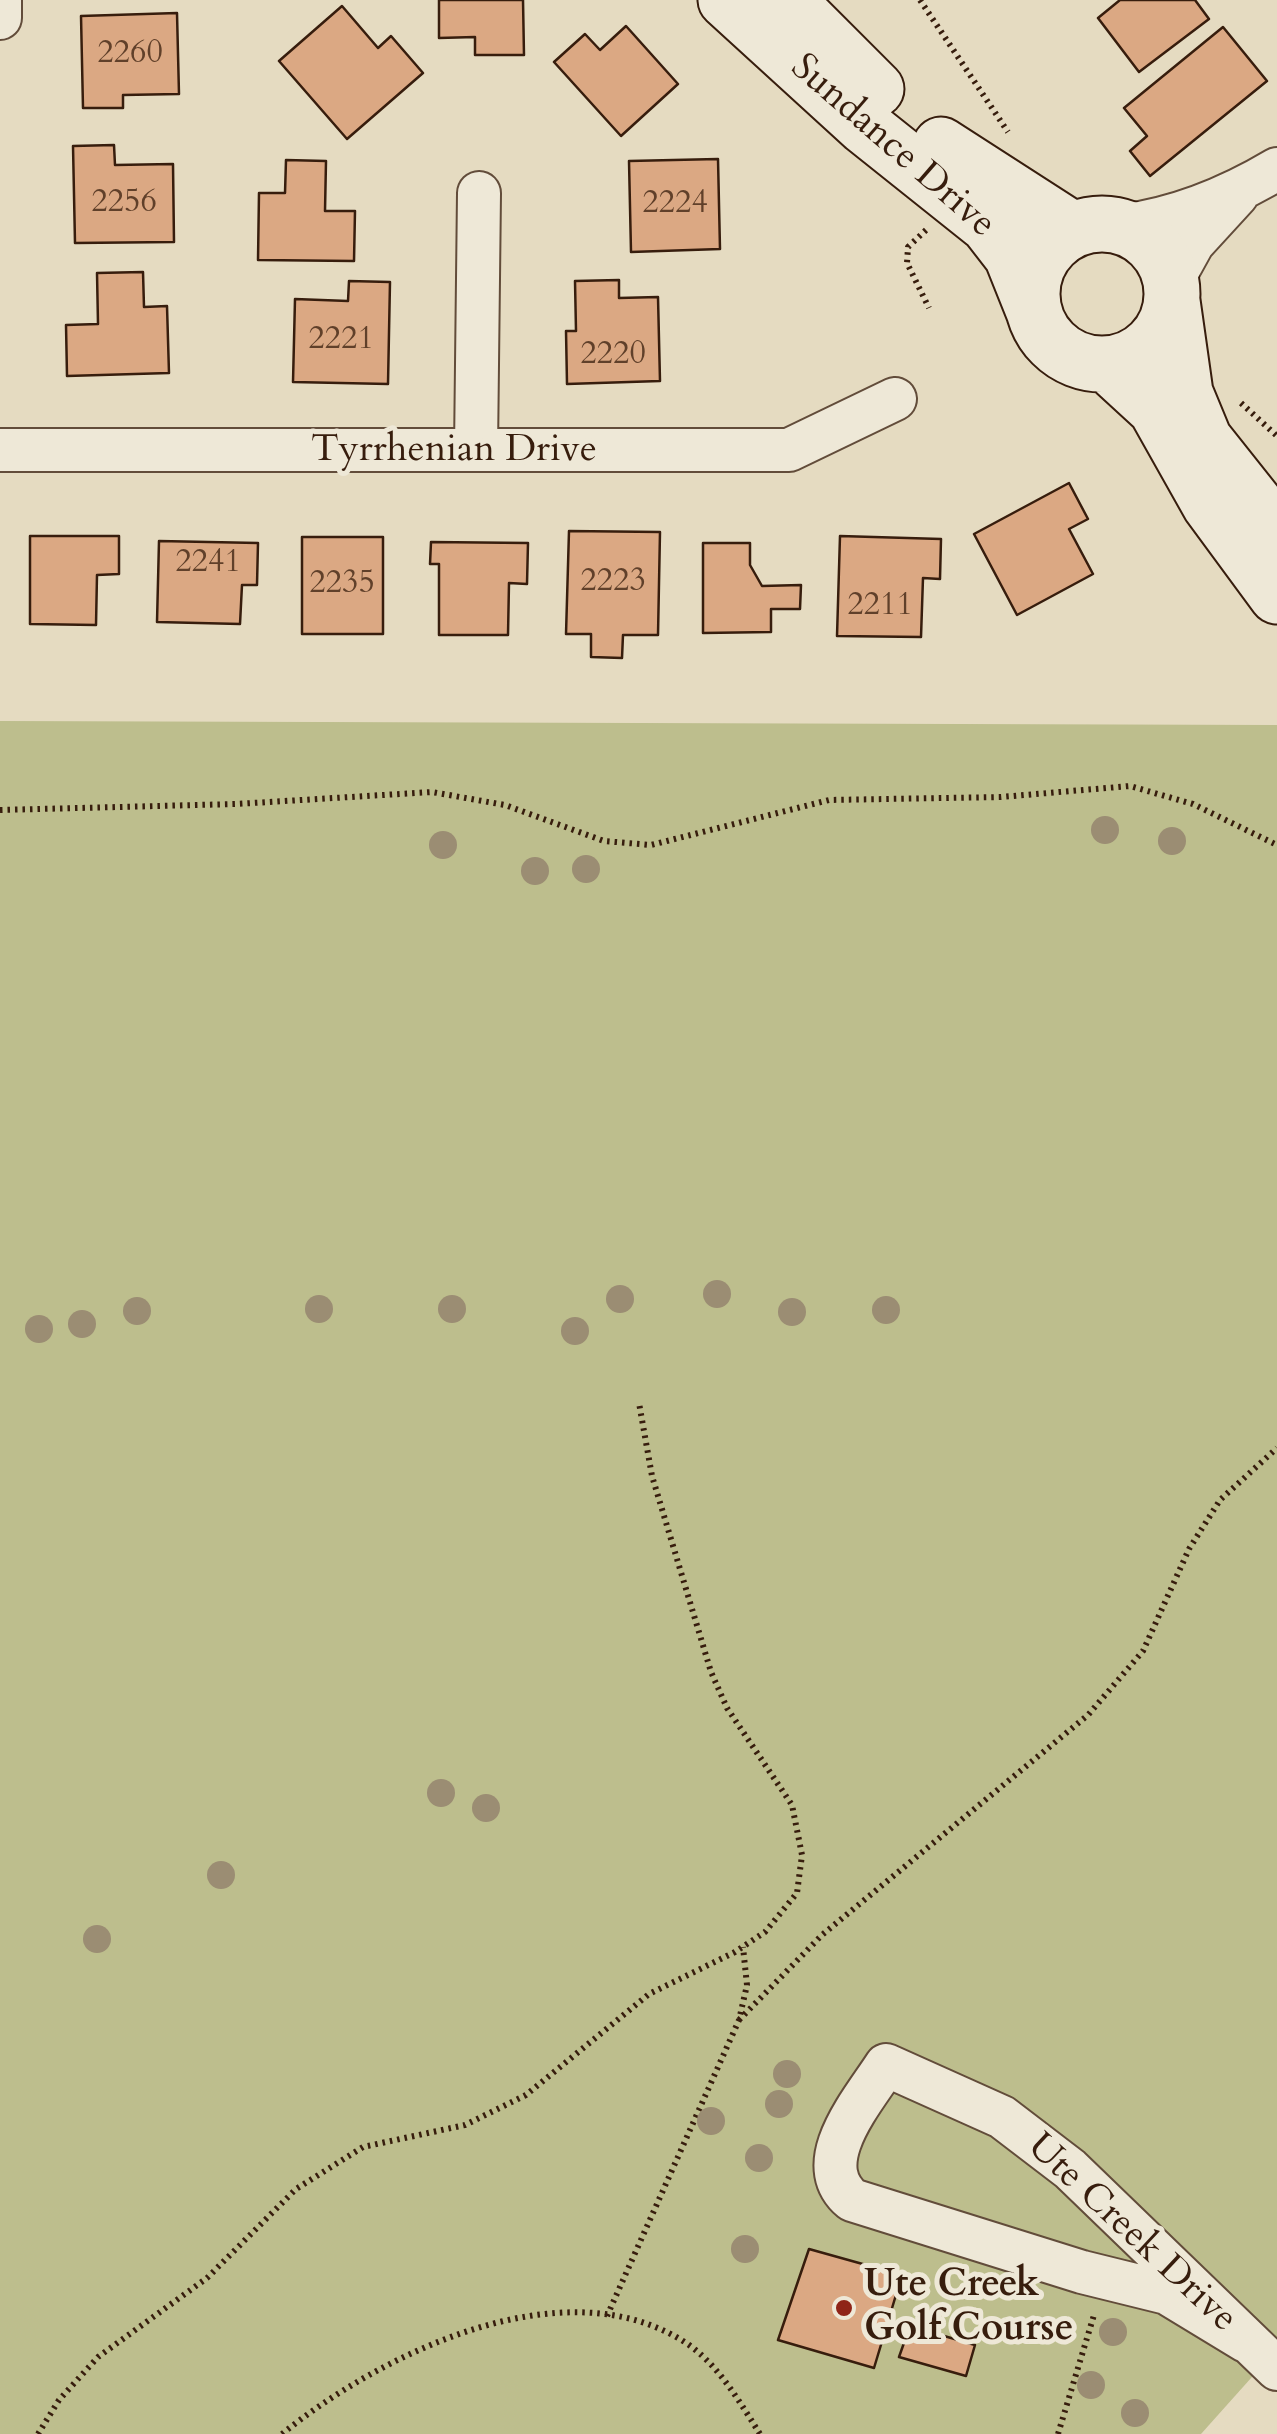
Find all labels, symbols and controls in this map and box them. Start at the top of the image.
house number: 2260 [97,36,163,74]
street label: Sundance Drive [780,46,1004,248]
house number: 2256 [91,185,157,223]
house number: 2224 [642,186,708,224]
house number: 2221 [308,322,374,360]
house number: 2220 [580,337,646,375]
street label: Tyrrhenian Drive [311,428,597,474]
house number: 2241 [175,545,241,583]
house number: 2223 [580,564,646,602]
house number: 2235 [309,566,375,604]
house number: 2211 [847,588,913,626]
street label: Ute Creek Drive [1017,2125,1245,2343]
place label: Ute Creek Golf Course [864,2263,1074,2352]
marker: Ute Creek Golf Course [833,2297,855,2319]

